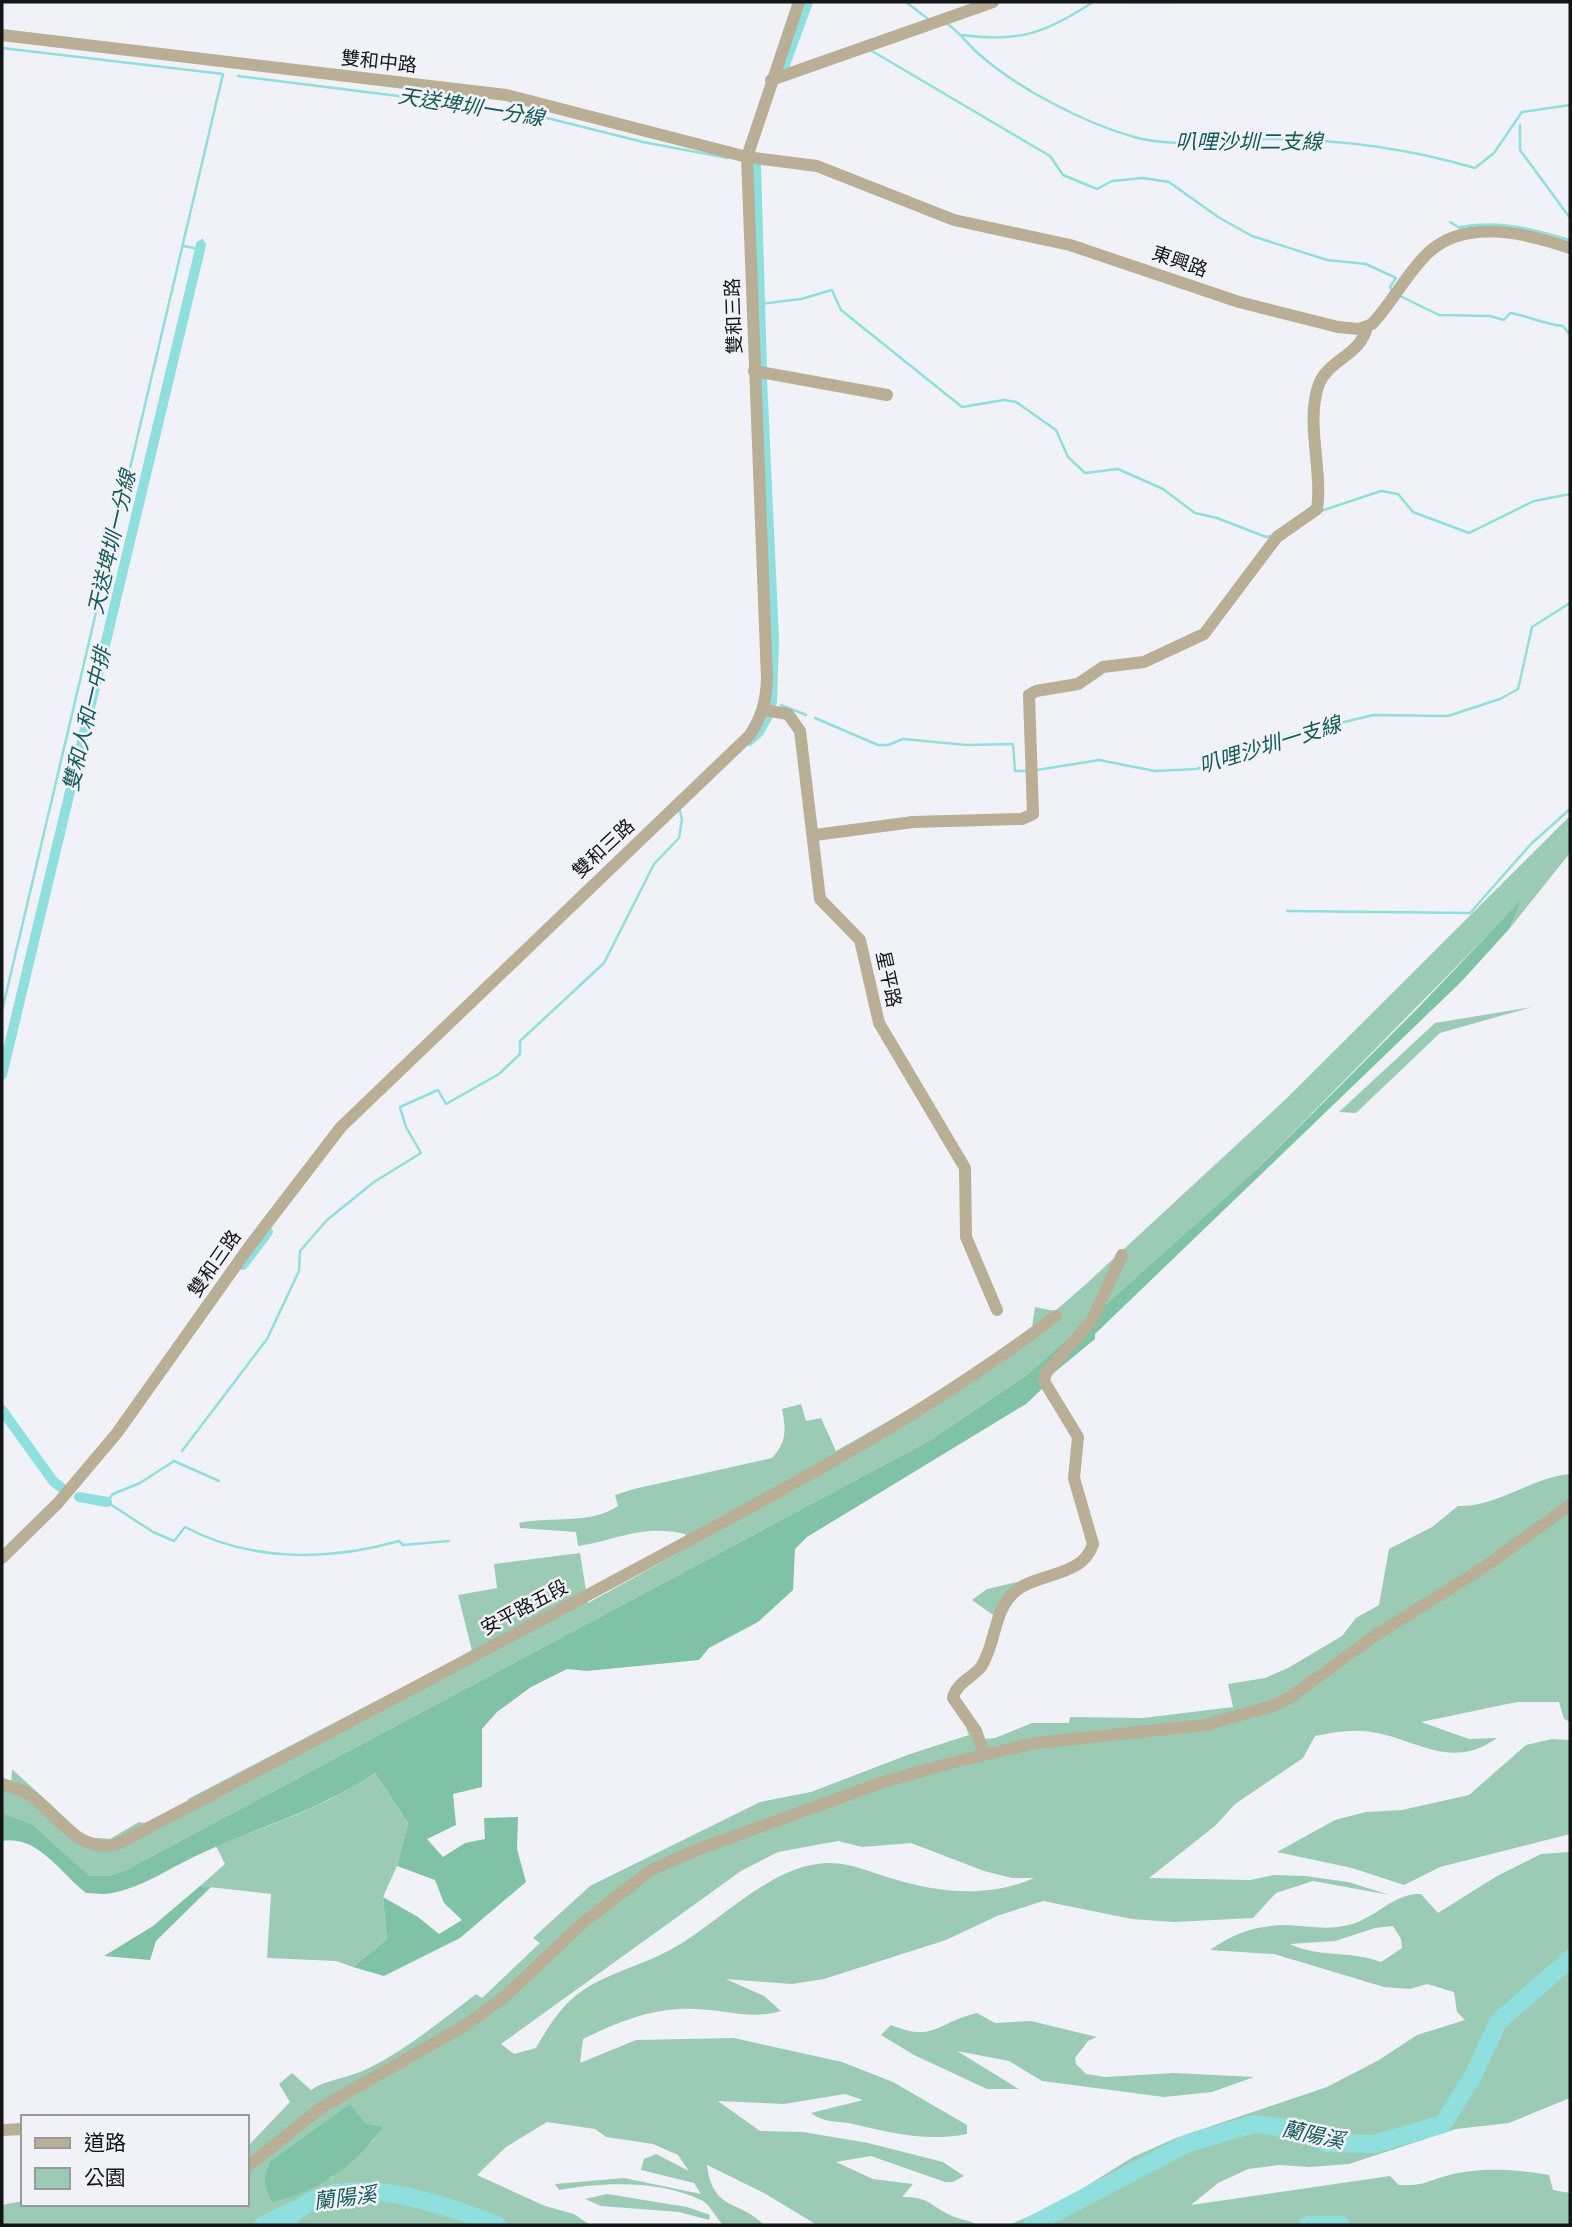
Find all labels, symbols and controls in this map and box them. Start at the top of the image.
street label: 雙和中路 [340,44,418,79]
water label: 天送埤圳一分線 [396,81,548,133]
water label: 叭哩沙圳二支線 [1176,127,1324,156]
street label: 東興路 [1148,239,1211,284]
street label: 雙和三路 [719,278,748,354]
water label: 天送埤圳一分線 [81,465,143,617]
water label: 雙和人和一中排 [56,641,118,794]
water label: 叭哩沙圳一支線 [1195,709,1346,780]
street label: 雙和三路 [566,813,640,884]
street label: 星平路 [869,948,908,1010]
street label: 雙和三路 [182,1224,247,1302]
street label: 安平路五段 [476,1573,573,1642]
water label: 蘭陽溪 [1279,2114,1350,2156]
legend [21,2115,248,2206]
text: 道路 [84,2128,126,2157]
text: 公園 [84,2163,126,2192]
water label: 蘭陽溪 [312,2179,381,2216]

